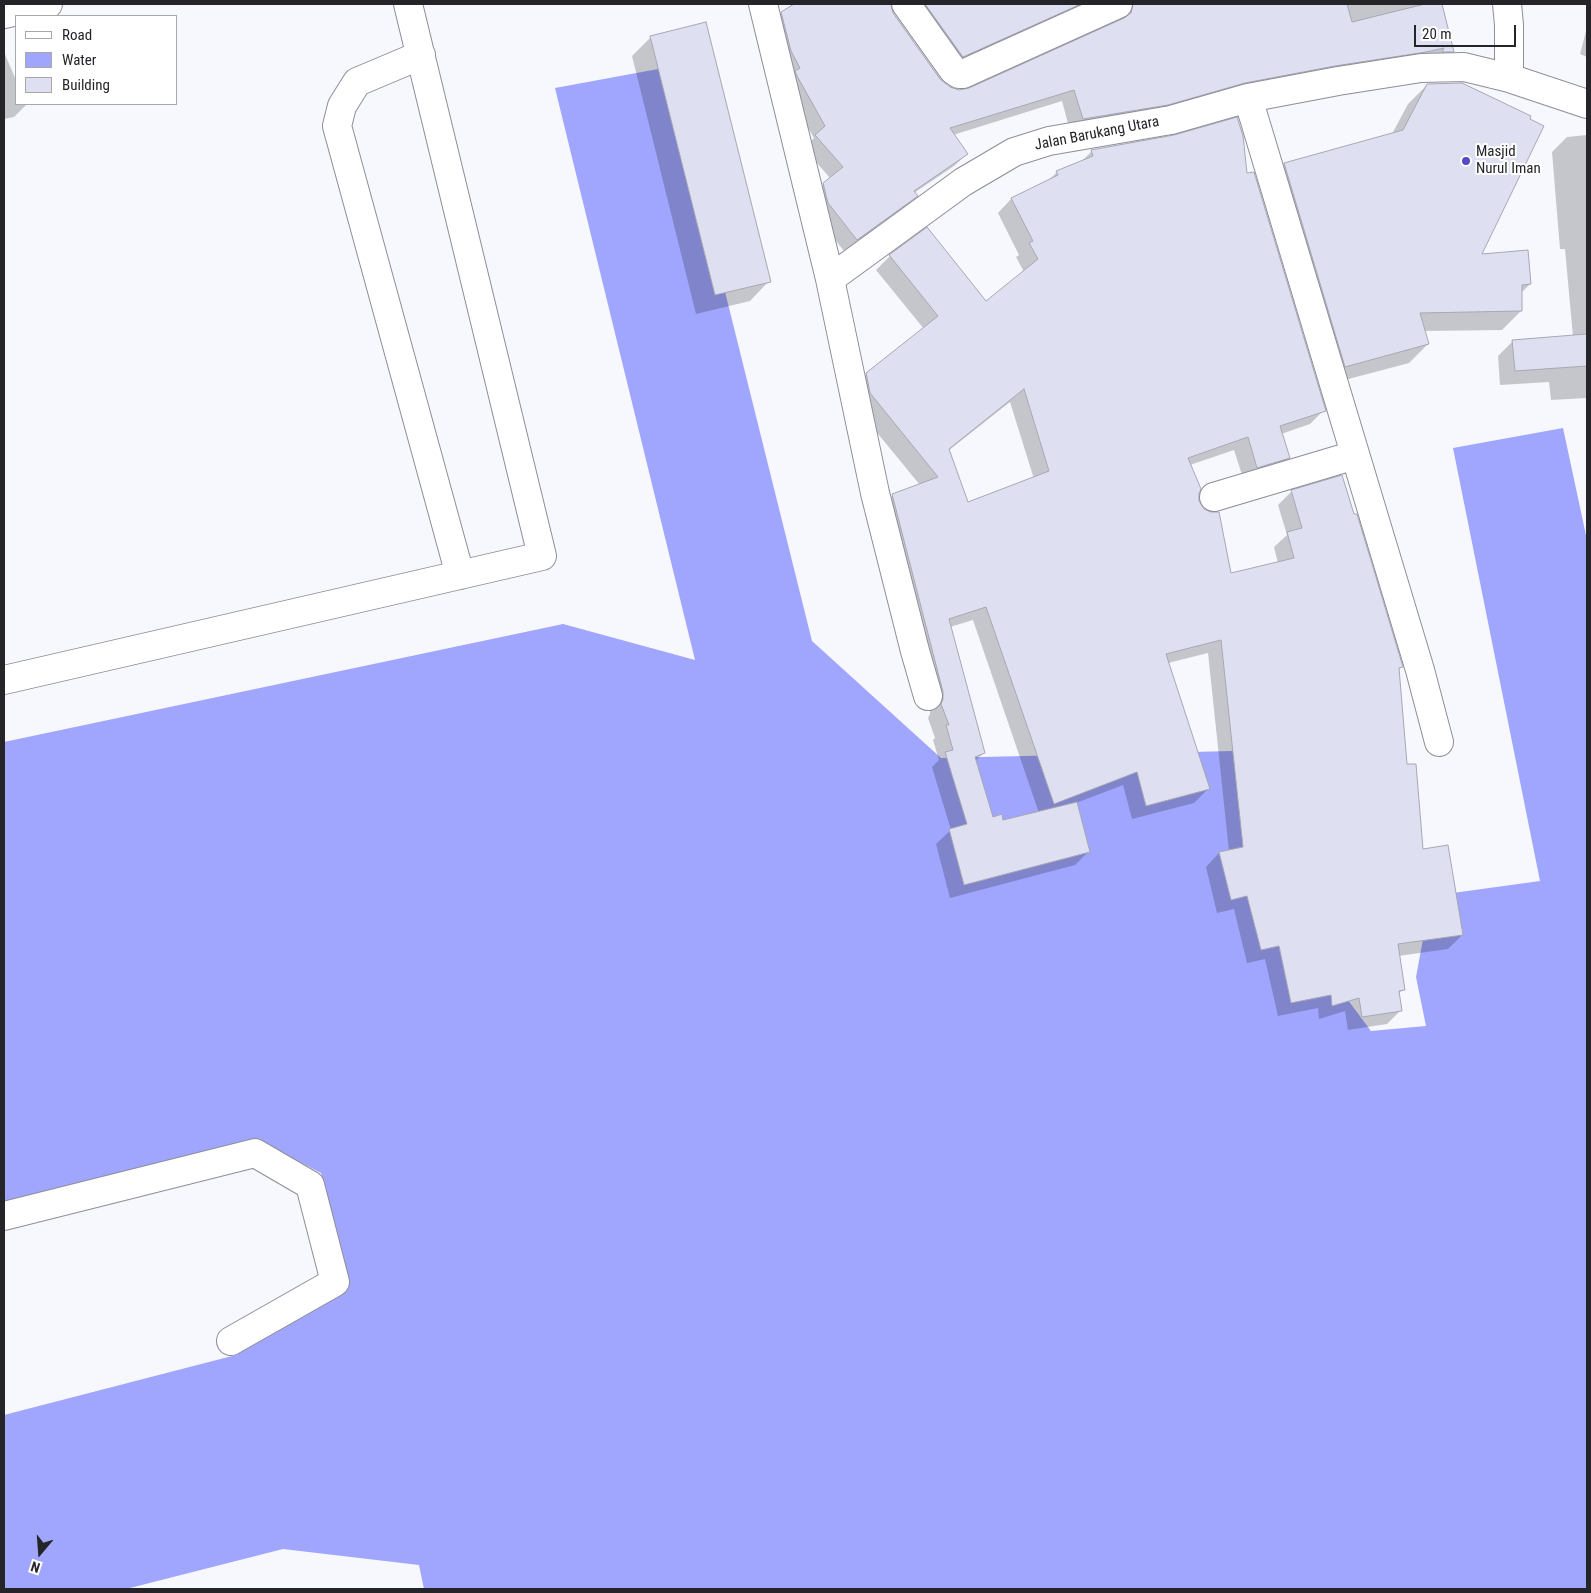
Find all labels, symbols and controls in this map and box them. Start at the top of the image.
legend [15,15,178,105]
scale bar [1416,15,1518,47]
text: 20 m [1422,25,1452,43]
text: Road [62,26,92,44]
text: Water [62,51,96,69]
text: Building [62,76,110,94]
street label: Jalan Barukang Utara [1033,113,1161,155]
place label: Masjid Nurul Iman [1476,143,1541,178]
marker: Masjid Nurul Iman [1460,155,1472,167]
north arrow [15,1528,65,1578]
text: N [29,1558,42,1576]

